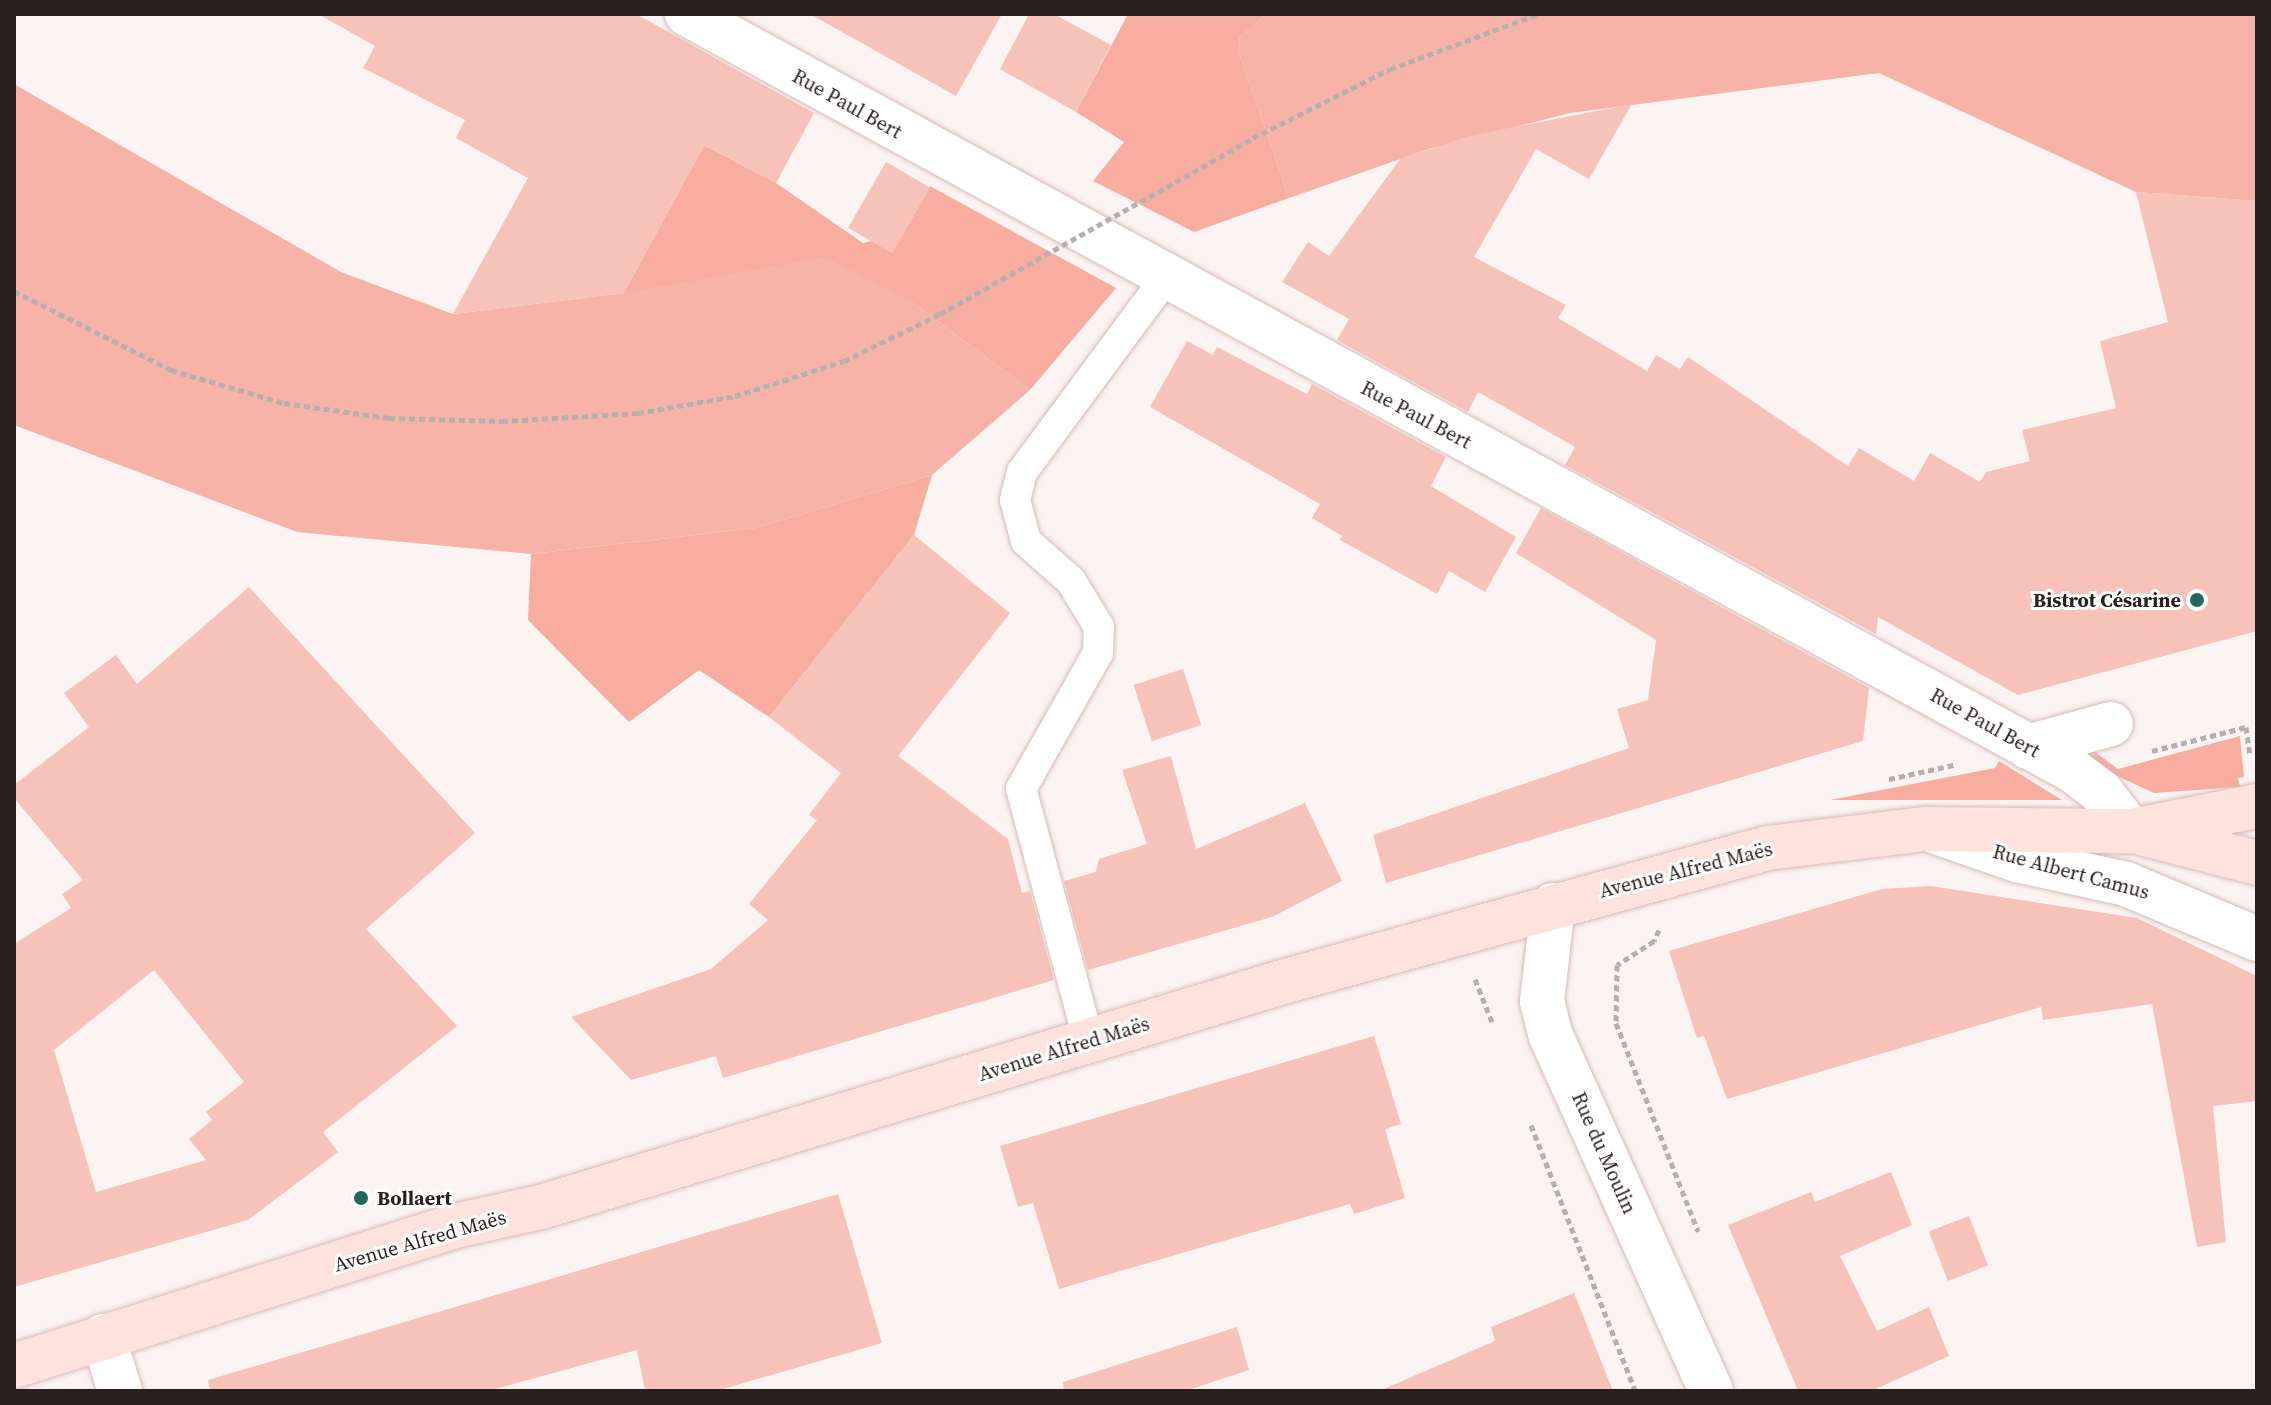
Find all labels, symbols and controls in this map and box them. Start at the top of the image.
street label: Rue Paul Bert [788,64,906,144]
street label: Rue Paul Bert [1357,376,1475,454]
place label: Bistrot Césarine [2033,588,2181,612]
marker: Bistrot Césarine [2188,591,2206,609]
street label: Rue Paul Bert [1926,683,2044,763]
street label: Avenue Alfred Maës [1597,837,1775,903]
street label: Rue Albert Camus [1990,840,2152,904]
street label: Avenue Alfred Maës [975,1012,1153,1086]
street label: Rue du Moulin [1566,1088,1642,1218]
place label: Bollaert [377,1186,452,1210]
marker: Bollaert [352,1189,370,1207]
street label: Avenue Alfred Maës [331,1205,509,1277]

